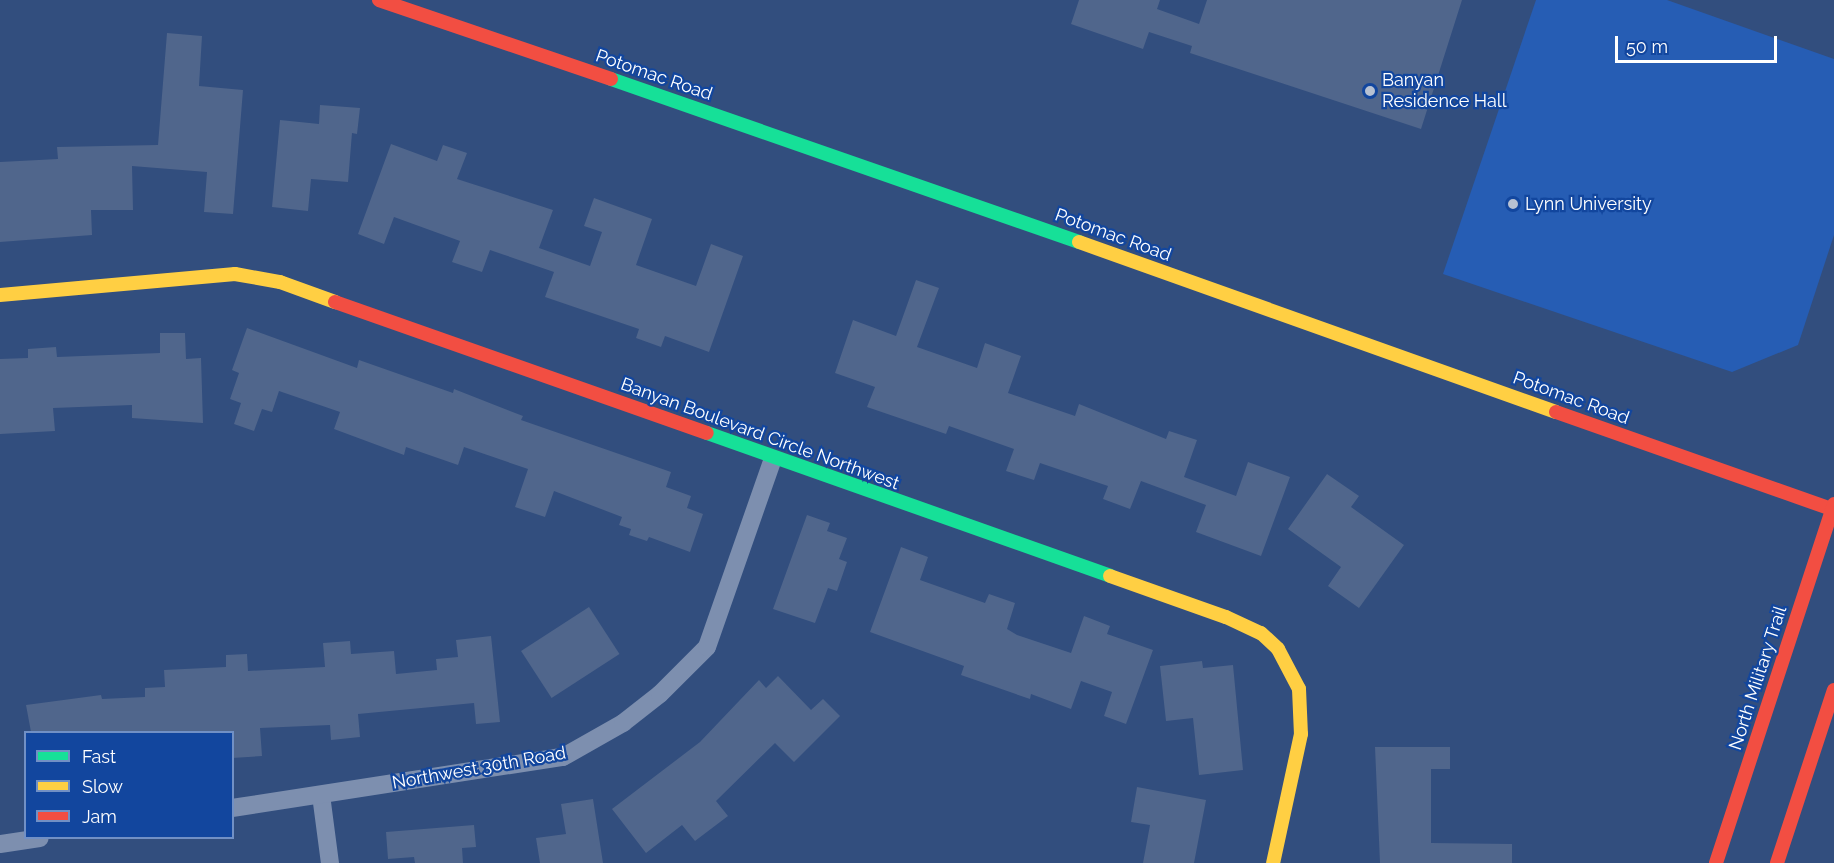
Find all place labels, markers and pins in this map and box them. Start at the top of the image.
place label: Banyan Residence Hall [1382,70,1507,112]
marker: Banyan Residence Hall [1363,84,1377,98]
place label: Lynn University [1525,193,1652,215]
marker: Lynn University [1506,197,1520,211]

